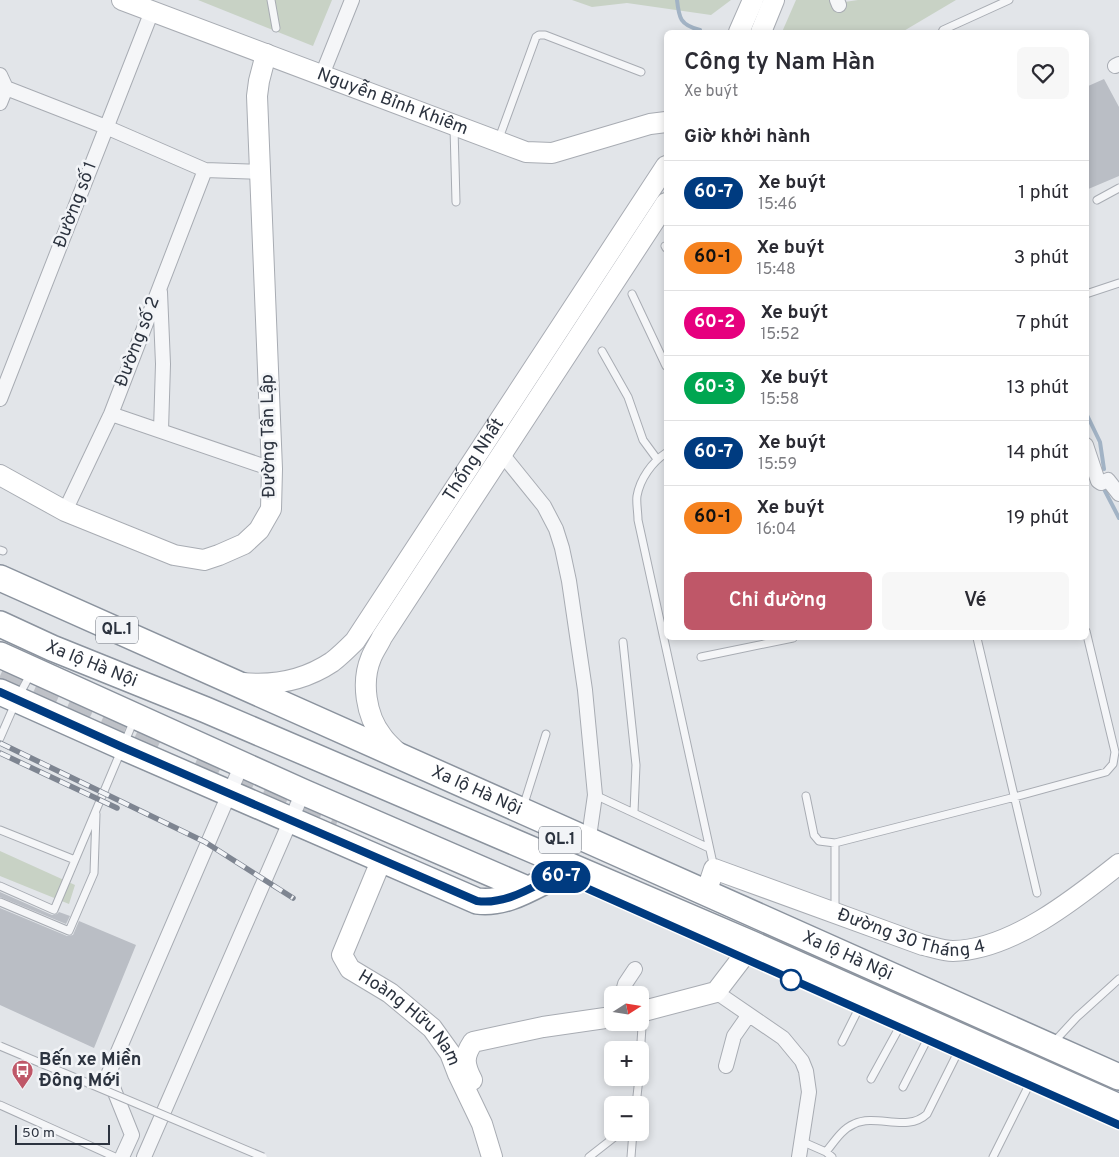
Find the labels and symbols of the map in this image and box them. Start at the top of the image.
street label: Nguyễn Bỉnh Khiêm [314,63,471,141]
street label: Đường số 1 [48,158,103,251]
street label: Đường số 2 [109,293,166,390]
street label: Đường Tân Lập [256,374,282,498]
street label: Thống Nhất [438,414,509,506]
road number: QL.1 [96,616,138,644]
street label: Xa lộ Hà Nội [42,635,141,693]
street label: Xa lộ Hà Nội [428,760,526,821]
road number: QL.1 [539,826,581,854]
line badge: 60-7 [526,861,596,893]
street label: Đường 30 Tháng 4 [834,903,988,963]
street label: Xa lộ Hà Nội [799,926,896,986]
street label: Hoàng Hữu Nam [354,965,465,1069]
unlabelled marker [780,969,802,991]
north arrow [604,986,649,1031]
place label: Bến xe Miền Đông Mới [39,1048,142,1093]
bus stop icon: Bến xe Miền Đông Mới [11,1058,35,1089]
scale bar [15,1122,110,1145]

